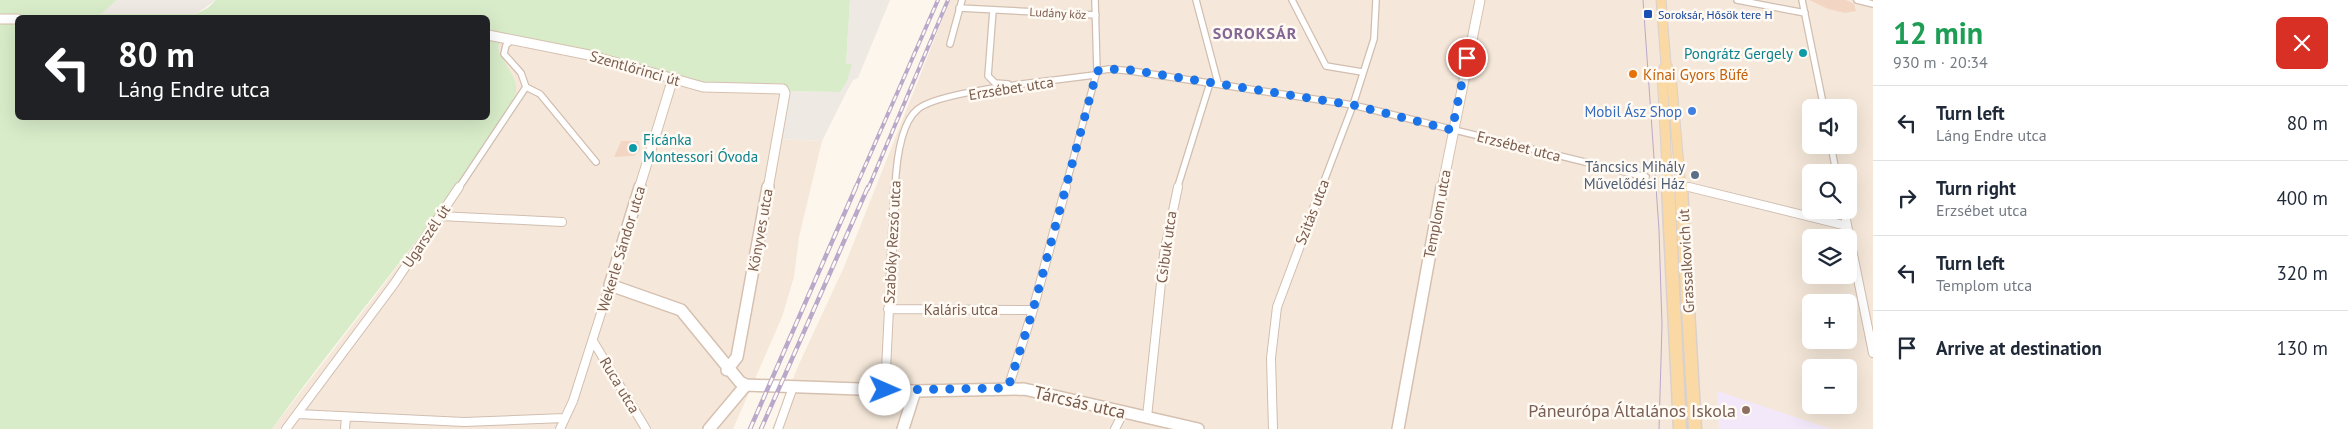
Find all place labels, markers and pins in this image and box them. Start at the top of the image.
place label: Soroksár, Hősök tere H [1658,7,1772,22]
marker: Soroksár, Hősök tere H [1642,8,1654,20]
pin [1446,37,1488,79]
place label: Pongrátz Gergely [1684,44,1793,63]
marker: Pongrátz Gergely [1797,47,1809,59]
place label: Kínai Gyors Büfé [1643,65,1748,84]
marker: Kínai Gyors Büfé [1627,68,1639,80]
place label: Mobil Ász Shop [1584,102,1682,121]
marker: Mobil Ász Shop [1686,105,1698,117]
place label: Ficánka Montessori Óvoda [643,130,758,166]
marker: Ficánka Montessori Óvoda [627,142,639,154]
place label: Táncsics Mihály Művelődési Ház [1584,157,1685,193]
marker: Táncsics Mihály Művelődési Ház [1689,169,1701,181]
place label: Páneurópa Általános Iskola [1528,399,1736,422]
marker: Páneurópa Általános Iskola [1740,404,1752,416]

